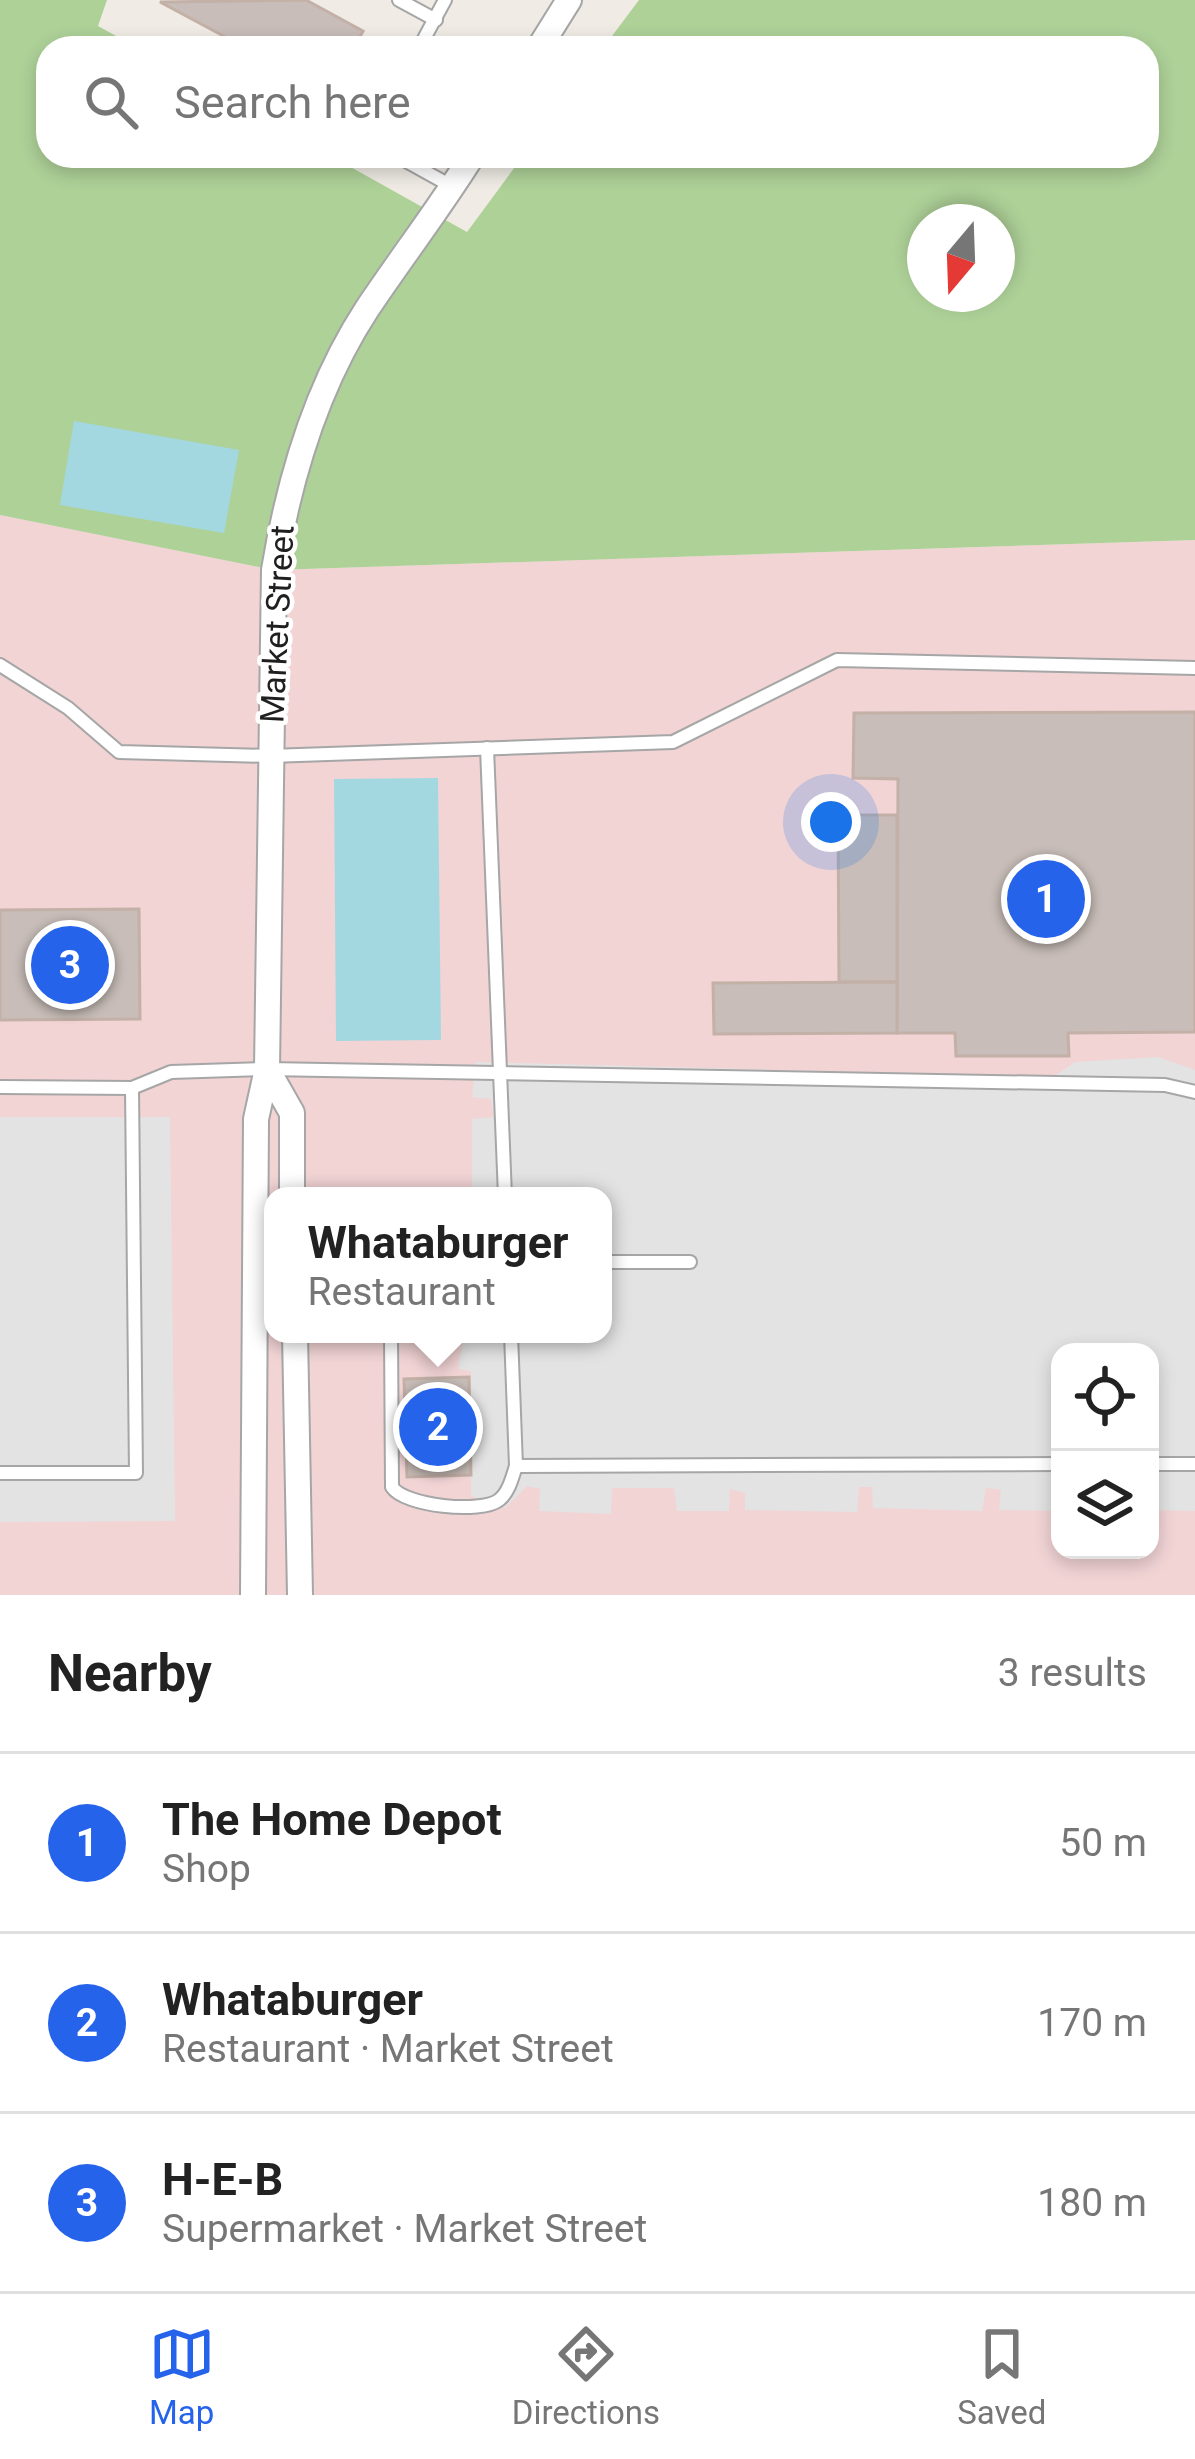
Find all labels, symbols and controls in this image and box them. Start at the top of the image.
search box [36,36,1159,168]
icon: search [78,69,144,135]
text: Search here [174,76,411,129]
north arrow [907,204,1015,312]
street label: Market Street [252,524,302,724]
your location [801,792,861,852]
pin: 1 [1007,854,1085,944]
pin: 3 [31,920,109,1010]
popup [264,1187,612,1343]
text: Whataburger [307,1216,569,1269]
text: Restaurant [307,1269,496,1315]
map controls [1051,1343,1159,1559]
button: locate [1051,1343,1159,1451]
pin: 2 [399,1382,477,1472]
button: layers [1051,1451,1159,1559]
text: Nearby [48,1644,212,1703]
text: 3 results [998,1650,1147,1696]
text: The Home Depot [162,1793,502,1846]
text: 1 [76,1820,98,1866]
text: 50 m [1059,1820,1147,1866]
text: Shop [162,1846,251,1892]
text: Whataburger [162,1973,423,2026]
text: 2 [76,2000,98,2046]
text: 170 m [1037,2000,1147,2046]
text: Restaurant · Market Street [162,2026,614,2072]
text: H-E-B [162,2153,283,2206]
text: 3 [76,2180,98,2226]
text: 180 m [1037,2180,1147,2226]
text: Supermarket · Market Street [162,2206,647,2252]
tab: Map [149,2321,215,2432]
tab: Directions [512,2321,660,2432]
tab: Saved [957,2321,1046,2432]

